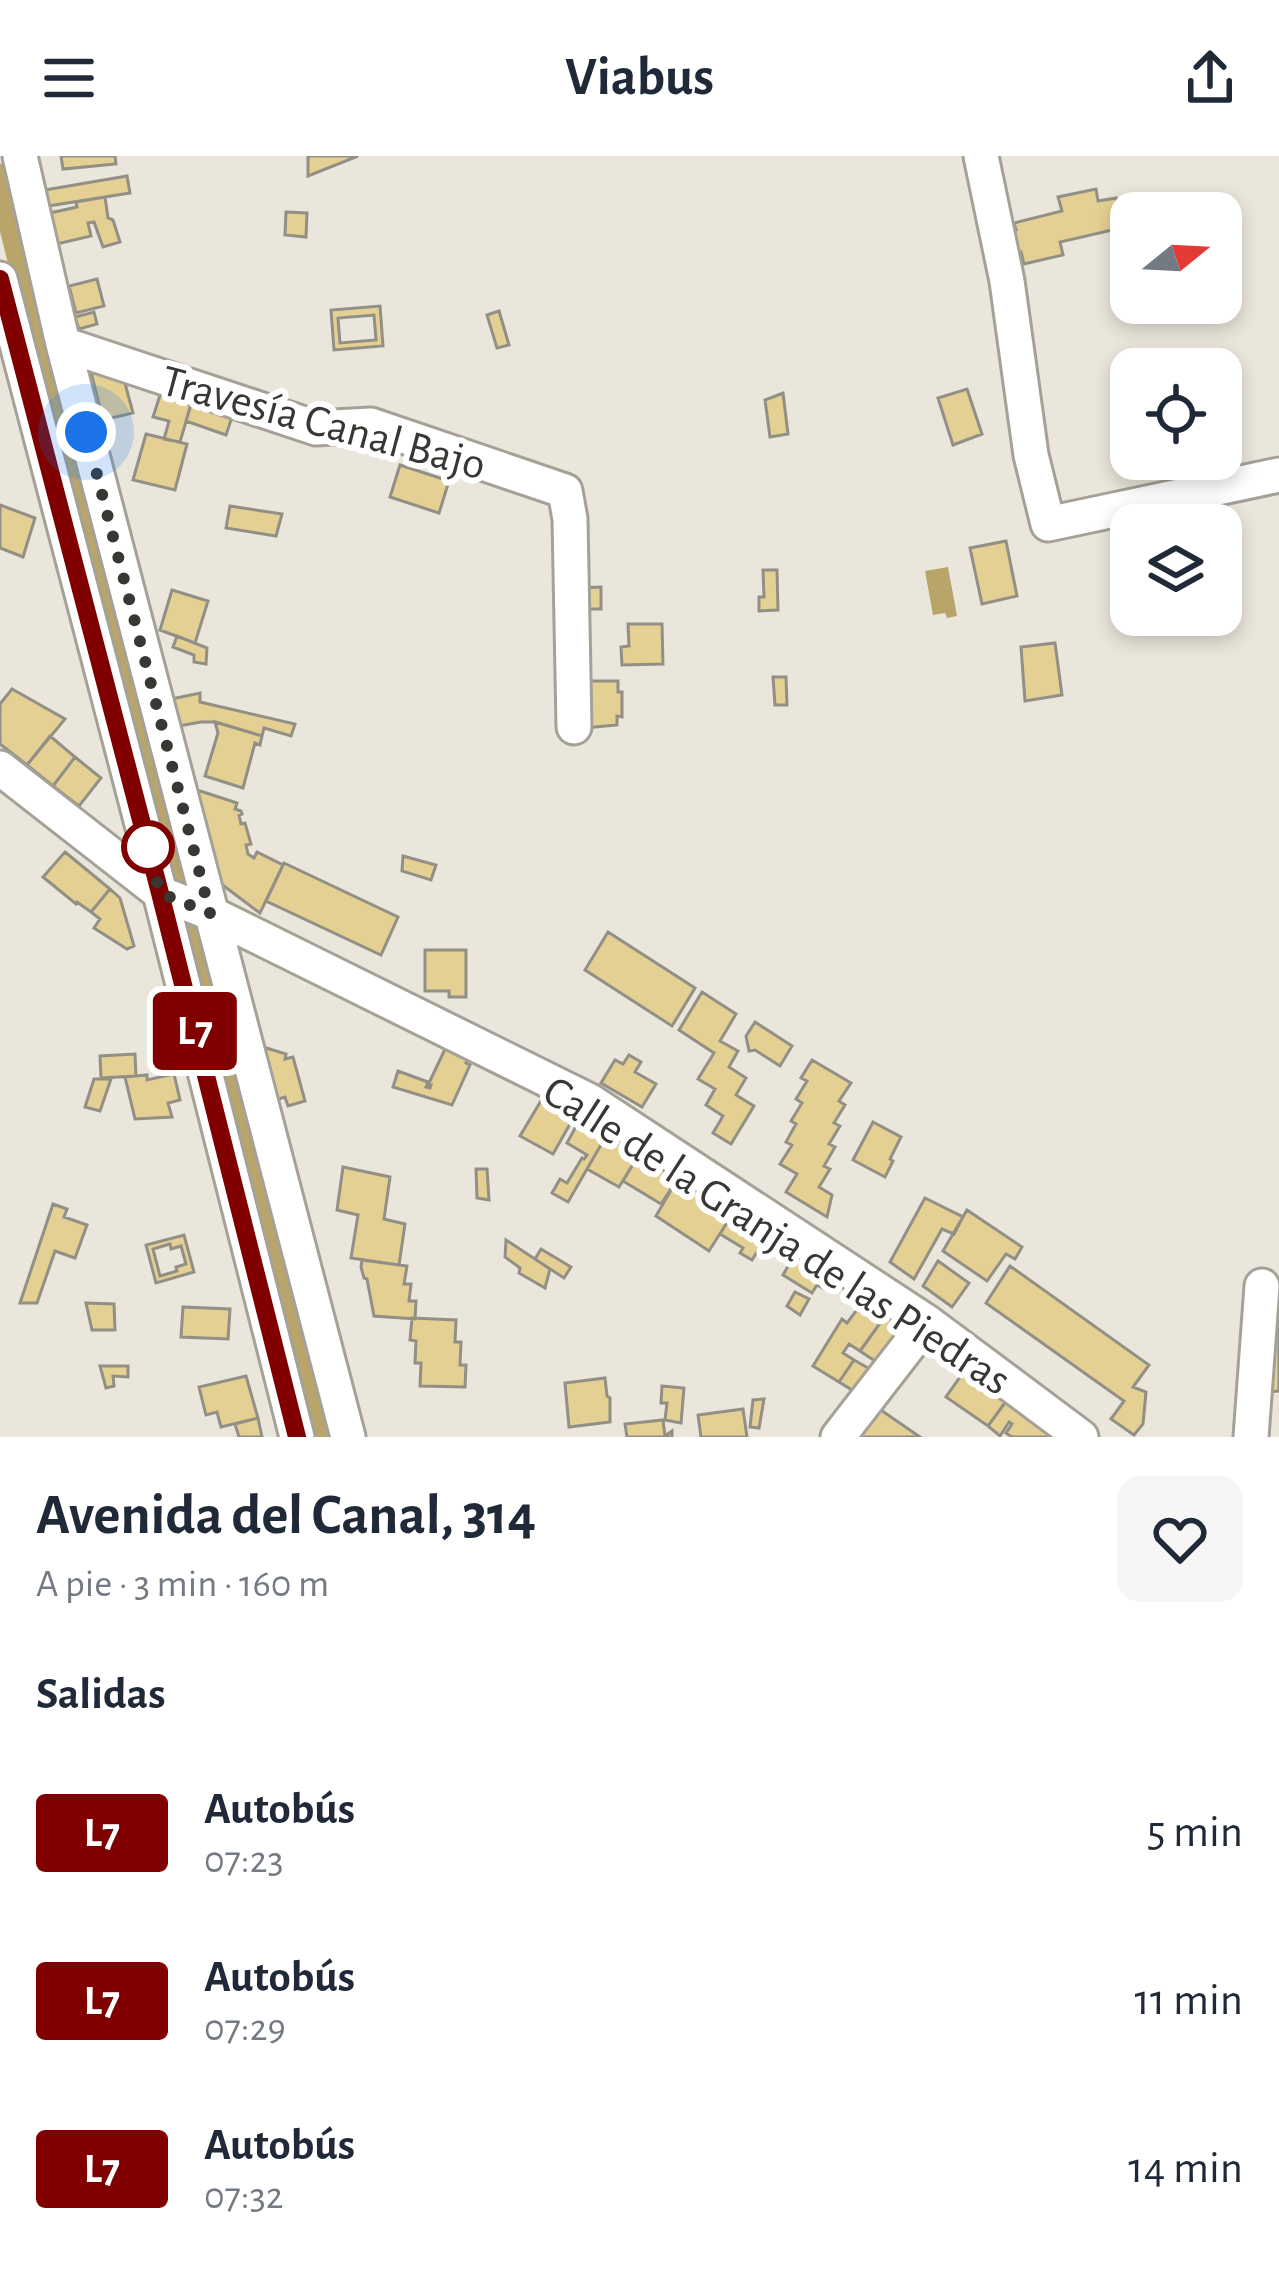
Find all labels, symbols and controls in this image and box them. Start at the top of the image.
icon: menu [36,45,102,111]
icon: share [1177,45,1243,111]
text: Viabus [565,51,714,105]
north arrow [1110,192,1242,324]
map controls [1110,192,1242,636]
button: locate [1110,348,1242,480]
street label: Travesía Canal Bajo [156,359,490,488]
your location [56,402,116,462]
button: layers [1110,504,1242,636]
unlabelled marker [123,822,173,872]
line badge: L7 [141,992,249,1070]
text: L7 [177,1010,213,1052]
street label: Calle de la Granja de las Piedras [535,1068,1018,1404]
button: heart [1117,1476,1243,1602]
text: Avenida del Canal, 314 [36,1487,536,1544]
text: A pie · 3 min · 160 m [36,1565,329,1604]
text: Salidas [36,1672,166,1717]
text: Autobús [204,1787,355,1832]
text: 5 min [1147,1810,1243,1855]
text: L7 [84,1812,120,1854]
text: 07:23 [204,1841,284,1880]
text: Autobús [204,1955,355,2000]
text: 11 min [1135,1978,1243,2023]
text: L7 [84,1980,120,2022]
text: 07:29 [204,2009,286,2048]
text: Autobús [204,2123,355,2168]
text: 14 min [1128,2146,1243,2191]
text: L7 [84,2148,120,2190]
text: 07:32 [204,2177,284,2216]

